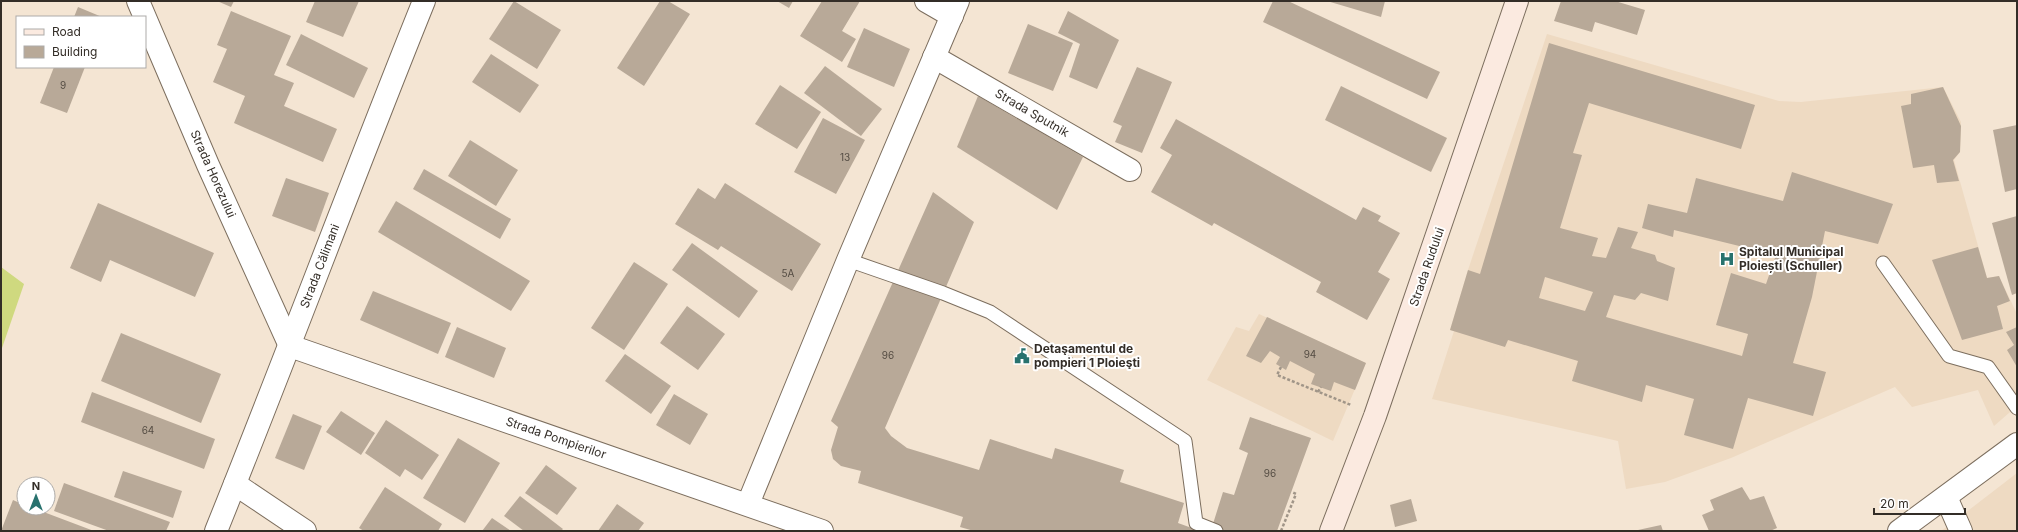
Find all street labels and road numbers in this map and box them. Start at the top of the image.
street label: Strada Sputnik [993,85,1072,140]
street label: Strada Horezului [187,128,240,220]
street label: Strada Călimani [297,222,342,310]
street label: Strada Rudului [1406,225,1447,308]
street label: Strada Pompierilor [504,413,609,462]

